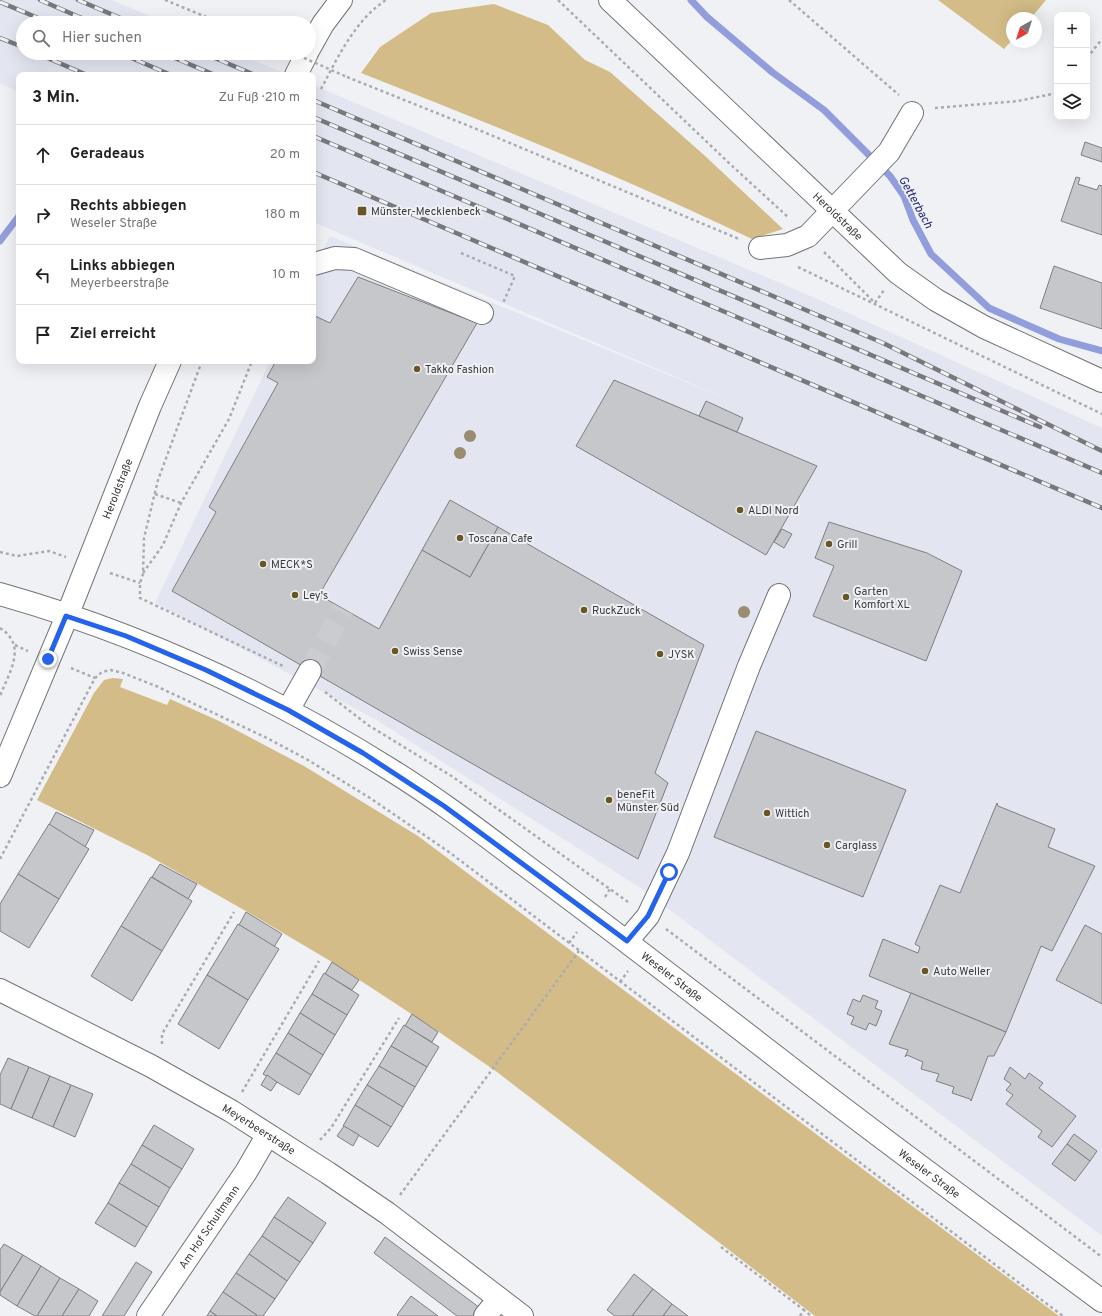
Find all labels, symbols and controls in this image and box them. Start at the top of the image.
north arrow [1006,12,1042,48]
map controls [1054,12,1090,120]
button: + [1054,12,1090,48]
search box [16,16,316,60]
icon: search [30,27,52,49]
text: Hier suchen [62,29,142,48]
button: − [1054,48,1090,84]
button: layers [1054,84,1090,120]
text: 3 Min. [32,87,79,109]
text: Zu Fuß · 210 m [218,90,300,106]
icon: ahead [32,144,54,166]
text: Geradeaus [70,145,145,164]
text: 20 m [270,147,300,163]
water label: Getterbach [894,173,936,232]
street label: Heroldstraße [809,190,865,244]
text: Rechts abbiegen [70,197,187,216]
icon: right [32,204,54,226]
marker: Münster-Mecklenbeck [356,205,368,217]
place label: Münster-Mecklenbeck [371,205,481,219]
text: 180 m [265,207,300,223]
text: Weseler Straße [70,216,157,232]
text: Links abbiegen [70,257,175,276]
icon: left [32,264,54,286]
text: 10 m [273,267,300,283]
text: Meyerbeerstraße [70,276,169,292]
icon: arrive [32,324,54,346]
text: Ziel erreicht [70,325,156,344]
place label: Takko Fashion [425,363,494,377]
marker: Takko Fashion [412,364,422,374]
street label: Heroldstraße [100,457,137,521]
place label: ALDI Nord [748,504,799,518]
marker: ALDI Nord [735,505,745,515]
place label: Toscana Cafe [468,532,533,546]
marker: Toscana Cafe [455,533,465,543]
place label: Grill [837,538,857,552]
marker: Grill [824,539,834,549]
place label: MECK*S [271,558,313,572]
marker: MECK*S [258,559,268,569]
place label: Garten Komfort XL [854,585,910,612]
place label: Ley's [303,589,328,603]
marker: Ley's [290,590,300,600]
marker: Garten Komfort XL [841,592,851,602]
place label: RuckZuck [592,604,641,618]
marker: RuckZuck [579,605,589,615]
place label: Swiss Sense [403,645,462,659]
marker: Swiss Sense [390,646,400,656]
place label: JYSK [668,648,695,662]
marker: JYSK [655,649,665,659]
route end [39,650,57,668]
place label: beneFit Münster Süd [617,788,679,815]
marker: beneFit Münster Süd [604,795,614,805]
place label: Wittich [775,807,809,821]
marker: Wittich [762,808,772,818]
place label: Carglass [835,839,877,853]
marker: Carglass [822,840,832,850]
route start [660,863,678,881]
street label: Weseler Straße [638,949,705,1005]
place label: Auto Weller [933,965,991,979]
marker: Auto Weller [920,966,930,976]
street label: Meyerbeerstraße [219,1101,298,1158]
street label: Weseler Straße [895,1147,963,1202]
street label: Am Hof Schultmann [176,1183,243,1272]

